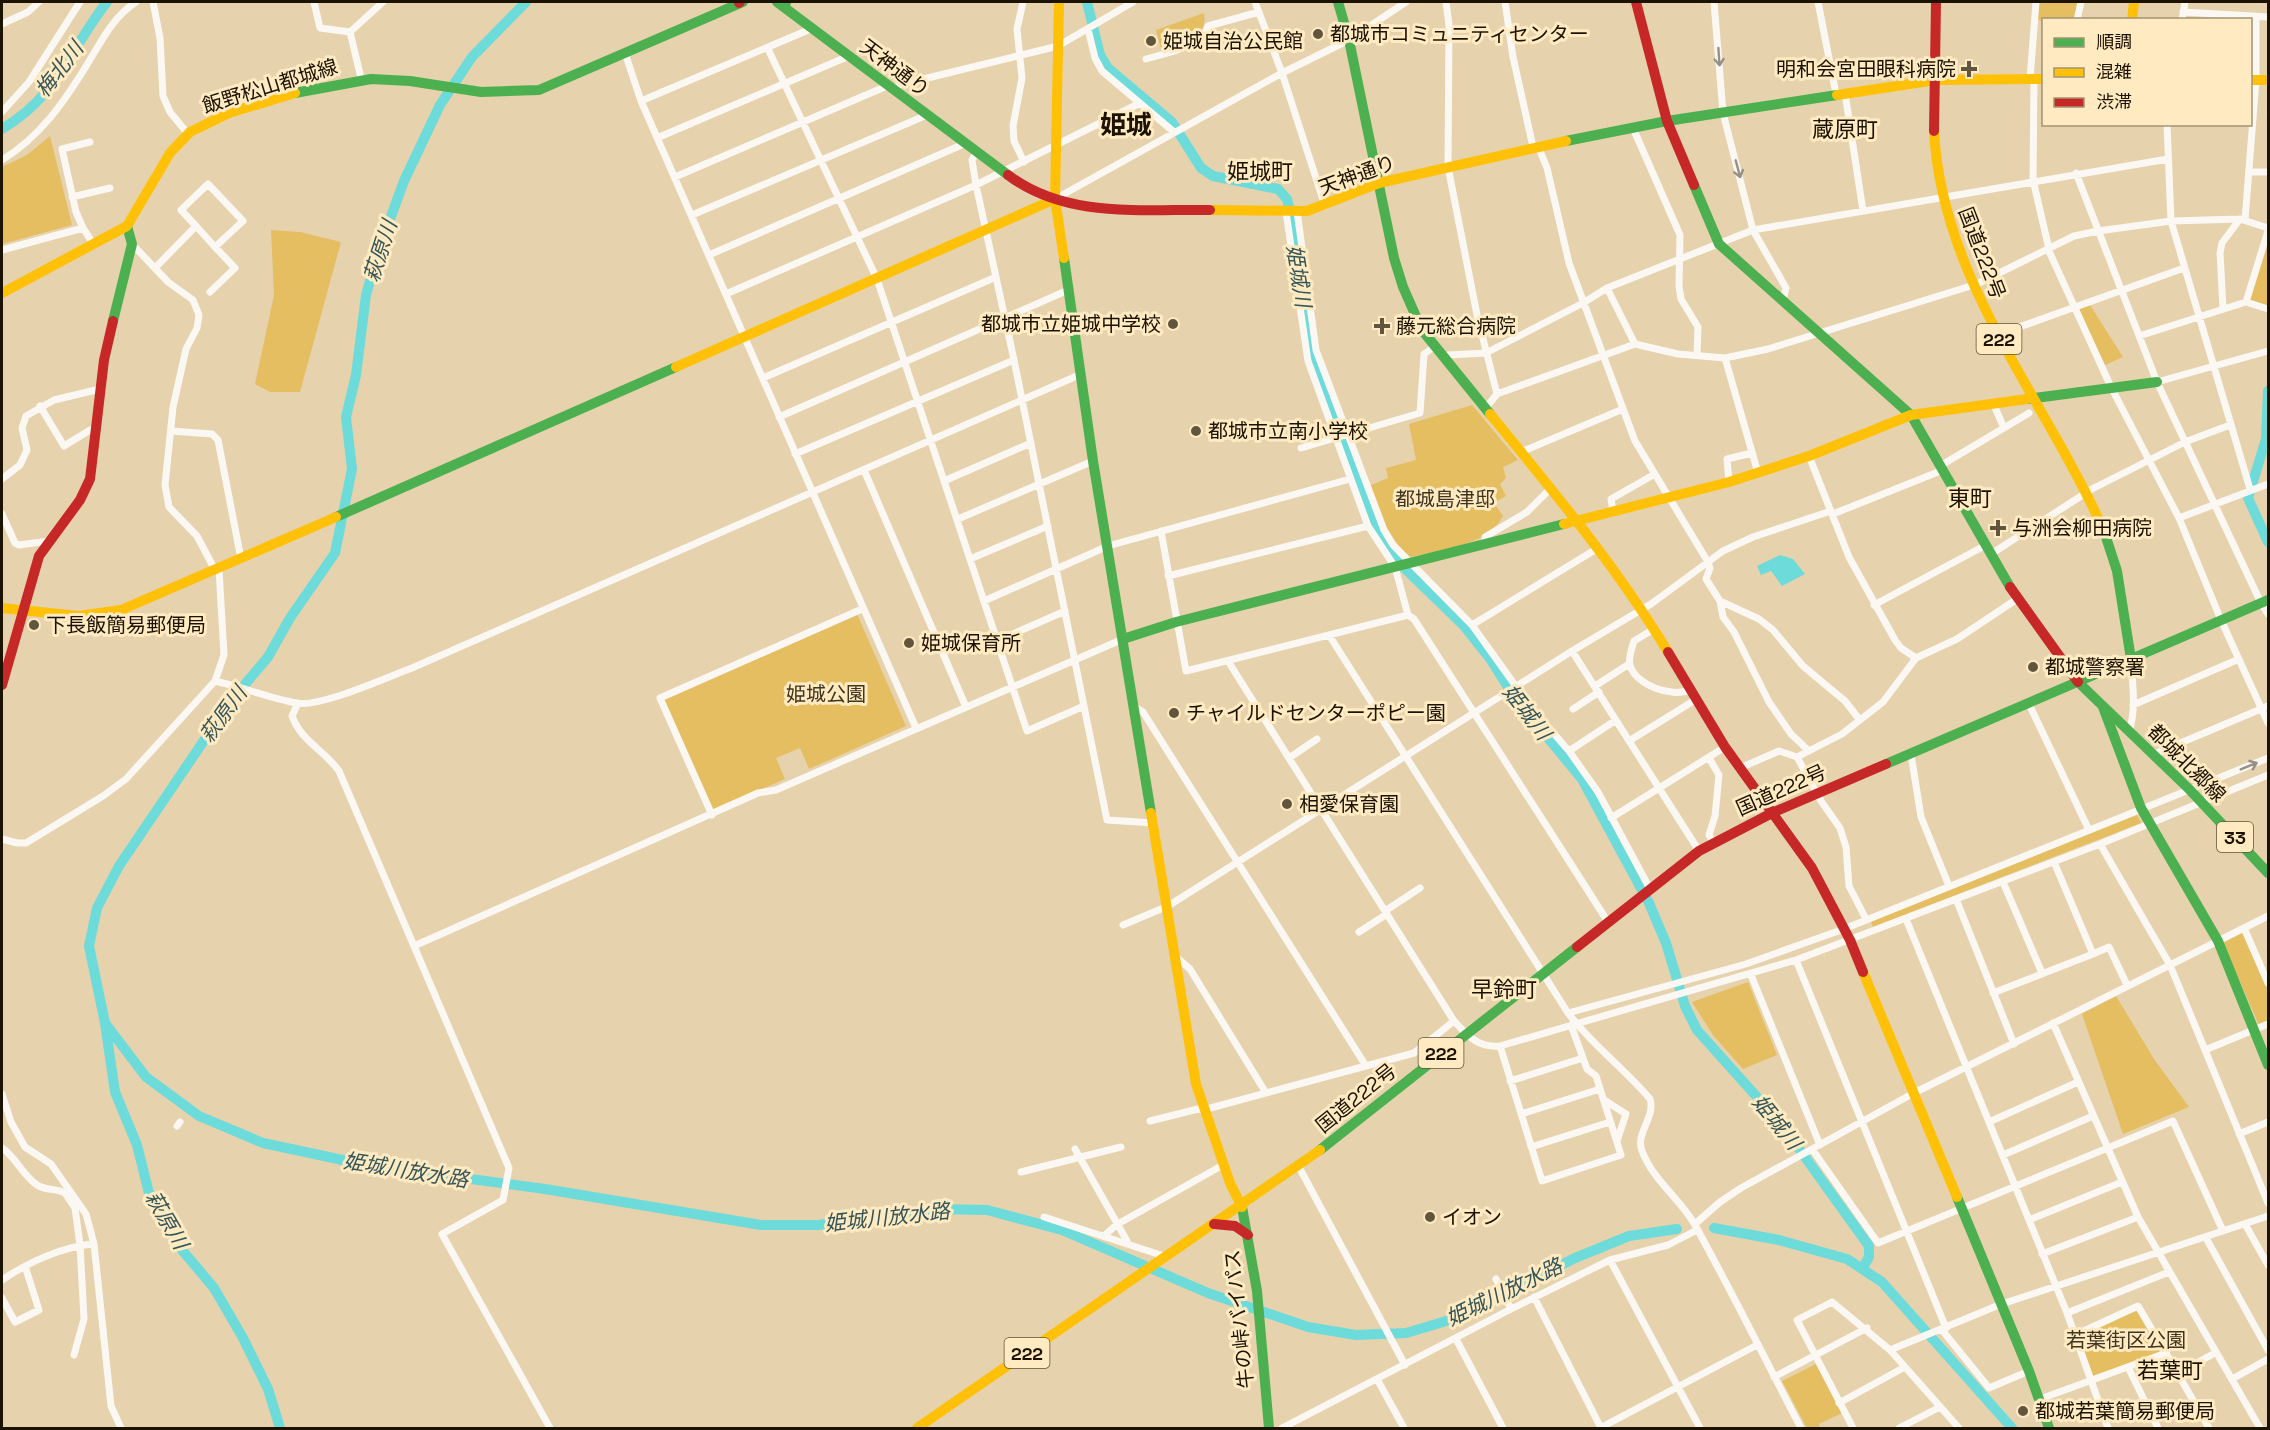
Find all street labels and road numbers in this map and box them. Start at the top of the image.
street label: 天神通り [855,34,935,102]
street label: 飯野松山都城線 [199,53,341,119]
street label: 天神通り [1315,149,1399,201]
street label: 国道222号 [1953,203,2011,303]
road number: 222 [1976,324,2022,354]
street label: 都城北郷線 [2142,718,2232,808]
street label: 国道222号 [1732,759,1830,821]
road number: 33 [2217,822,2253,852]
road number: 222 [1418,1038,1464,1068]
street label: 国道222号 [1310,1058,1402,1138]
street label: 牛の峠バイパス [1219,1248,1259,1390]
road number: 222 [1004,1338,1050,1368]

